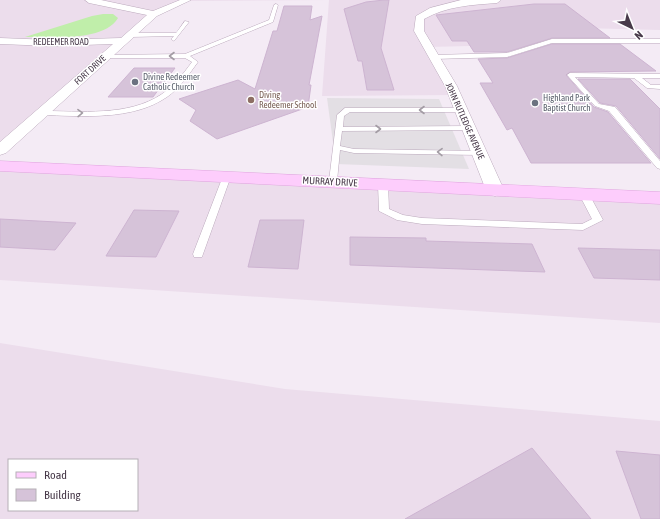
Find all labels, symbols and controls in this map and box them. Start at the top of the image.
north arrow [612,8,652,48]
text: N [632,29,645,42]
street label: REDEEMER ROAD [33,37,89,47]
one-way arrow [169,52,175,60]
street label: FORT DRIVE [72,53,108,87]
place label: Divine Redeemer Catholic Church [143,72,200,92]
marker: Divine Redeemer Catholic Church [130,77,140,87]
street label: JOHN RUTLEDGE AVENUE [444,81,486,161]
place label: Diving Redeemer School [259,90,317,110]
place label: Highland Park Baptist Church [543,93,591,113]
marker: Diving Redeemer School [246,95,256,105]
marker: Highland Park Baptist Church [530,98,540,108]
one-way arrow [419,106,425,114]
one-way arrow [77,108,83,117]
one-way arrow [375,125,381,133]
one-way arrow [437,148,443,156]
street label: MURRAY DRIVE [302,175,359,188]
legend [8,459,138,511]
text: Road [44,468,67,482]
text: Building [44,488,82,502]

